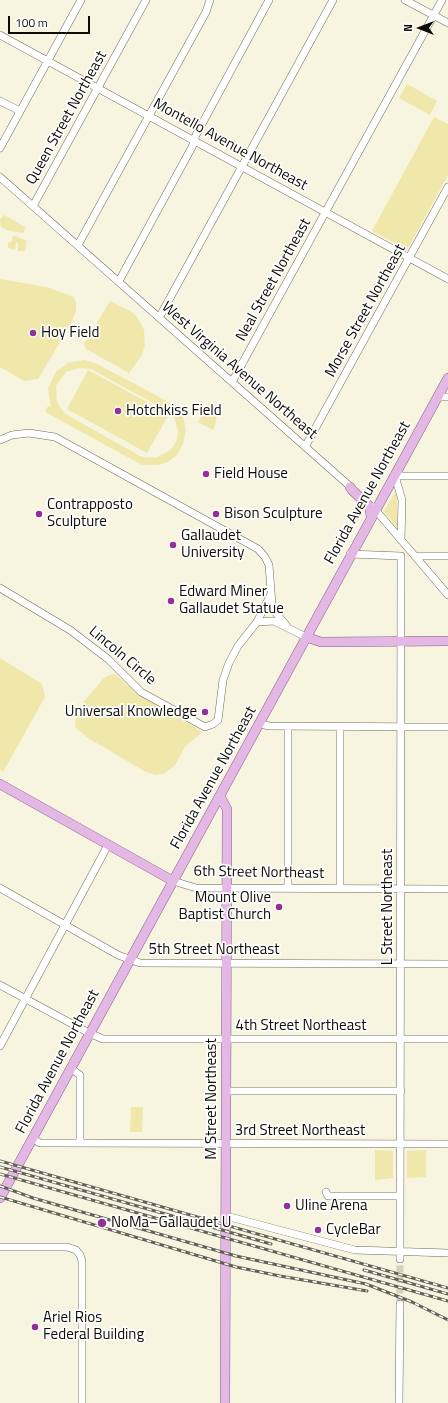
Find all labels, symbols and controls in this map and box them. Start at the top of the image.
scale bar [10,8,92,34]
north arrow [400,8,440,48]
text: 100 m [15,13,48,32]
text: N [400,24,416,32]
street label: Queen Street Northeast [23,48,111,188]
street label: Montello Avenue Northeast [150,95,310,195]
street label: Neal Street Northeast [233,215,315,345]
street label: Morse Street Northeast [322,241,410,381]
street label: West Virginia Avenue Northeast [157,298,321,444]
place label: Hoy Field [41,324,100,342]
marker: Hoy Field [28,328,38,338]
place label: Hotchkiss Field [126,402,222,420]
marker: Hotchkiss Field [113,406,123,416]
street label: Florida Avenue Northeast [321,418,415,568]
place label: Field House [214,465,288,483]
marker: Field House [201,469,211,479]
place label: Contrapposto Sculpture [47,496,133,531]
place label: Bison Sculpture [224,505,323,523]
marker: Contrapposto Sculpture [34,509,44,519]
marker: Bison Sculpture [211,509,221,519]
place label: Gallaudet University [181,527,245,562]
marker: Gallaudet University [168,540,178,550]
place label: Edward Miner Gallaudet Statue [179,583,284,618]
marker: Edward Miner Gallaudet Statue [166,596,176,606]
street label: Lincoln Circle [85,623,159,689]
place label: Universal Knowledge [65,703,197,721]
street label: Florida Avenue Northeast [167,703,261,853]
marker: Universal Knowledge [200,707,210,717]
street label: L Street Northeast [379,849,397,965]
street label: 6th Street Northeast [193,863,325,883]
place label: Mount Olive Baptist Church [178,889,271,924]
marker: Mount Olive Baptist Church [274,902,284,912]
street label: 5th Street Northeast [149,941,279,959]
street label: Florida Avenue Northeast [12,987,104,1137]
street label: 4th Street Northeast [236,1017,366,1035]
street label: M Street Northeast [203,1038,221,1160]
street label: 3rd Street Northeast [235,1122,365,1140]
place label: Uline Arena [295,1197,367,1215]
marker: Uline Arena [282,1201,292,1211]
place label: NoMa–Gallaudet U [111,1214,231,1232]
marker: NoMa–Gallaudet U [96,1217,108,1229]
place label: CycleBar [326,1221,381,1239]
marker: CycleBar [313,1225,323,1235]
place label: Ariel Rios Federal Building [43,1309,144,1344]
marker: Ariel Rios Federal Building [30,1322,40,1332]

